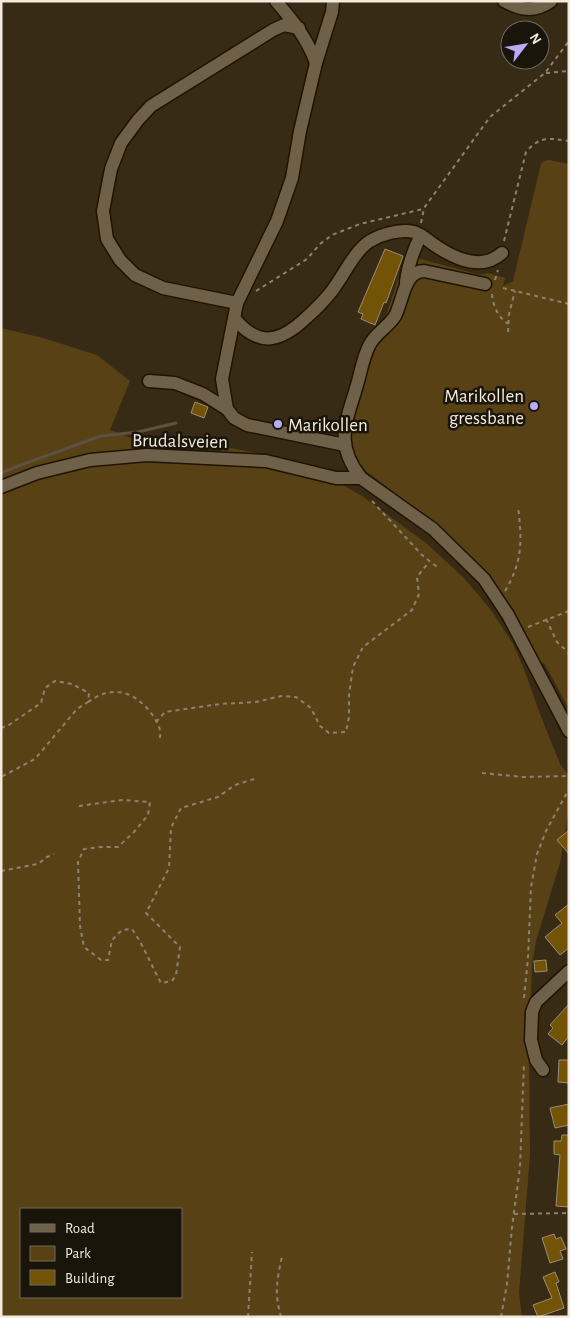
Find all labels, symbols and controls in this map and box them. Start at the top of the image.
north arrow [500,20,550,70]
text: N [527,31,544,47]
place label: Marikollen gressbane [444,387,524,428]
marker: Marikollen gressbane [528,400,540,412]
place label: Marikollen [288,416,368,435]
marker: Marikollen [272,418,284,430]
street label: Brudalsveien [132,431,228,452]
legend [20,1208,182,1298]
text: Road [65,1221,95,1236]
text: Park [65,1246,91,1261]
text: Building [65,1271,115,1286]

